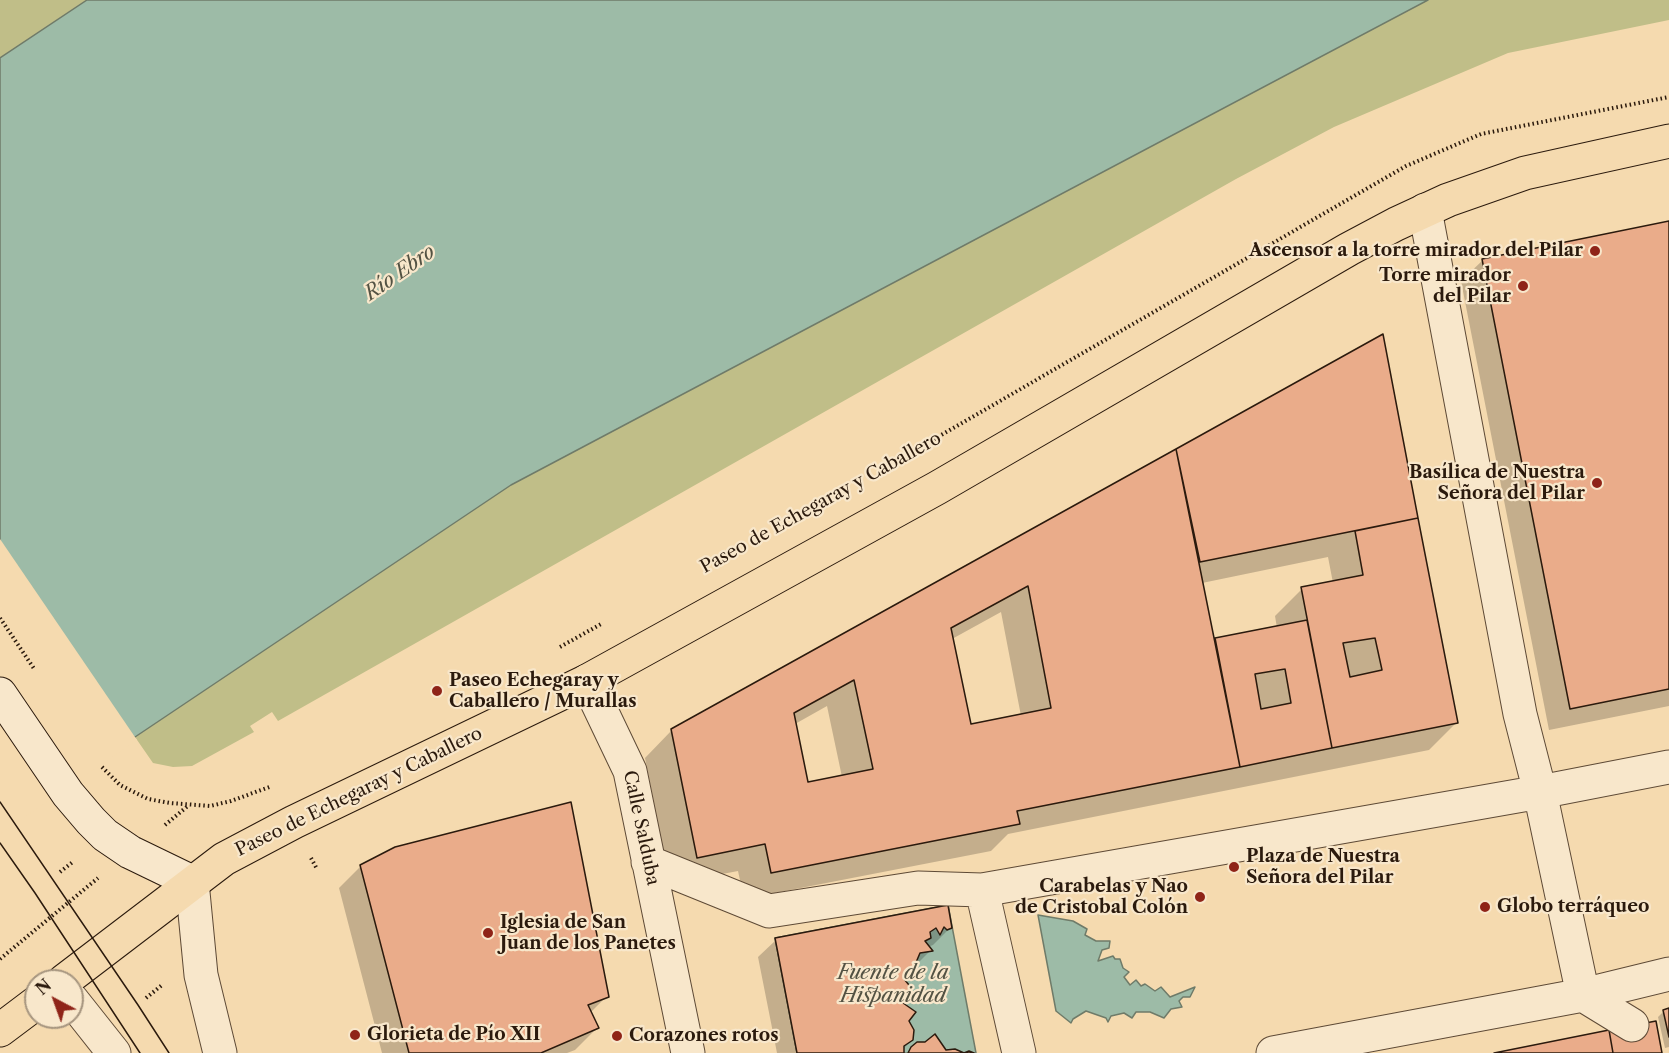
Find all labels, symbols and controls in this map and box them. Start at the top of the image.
water label: Río Ebro [360,240,440,306]
place label: Ascensor a la torre mirador del Pilar [1249,240,1583,262]
marker: Ascensor a la torre mirador del Pilar [1588,244,1602,258]
place label: Torre mirador del Pilar [1379,265,1511,308]
marker: Torre mirador del Pilar [1516,279,1530,293]
street label: Paseo de Echegaray y Caballero [697,428,945,578]
place label: Basílica de Nuestra Señora del Pilar [1409,462,1585,504]
marker: Basílica de Nuestra Señora del Pilar [1590,476,1604,490]
place label: Paseo Echegaray y Caballero / Murallas [449,670,636,712]
marker: Paseo Echegaray y Caballero / Murallas [430,684,444,698]
street label: Paseo de Echegaray y Caballero [232,723,486,861]
street label: Calle Salduba [618,769,664,887]
place label: Plaza de Nuestra Señora del Pilar [1246,846,1400,888]
marker: Plaza de Nuestra Señora del Pilar [1227,860,1241,874]
place label: Carabelas y Nao de Cristobal Colón [1015,876,1188,918]
marker: Carabelas y Nao de Cristobal Colón [1193,890,1207,904]
place label: Globo terráqueo [1497,896,1649,918]
marker: Globo terráqueo [1478,900,1492,914]
place label: Iglesia de San Juan de los Panetes [500,912,676,954]
marker: Iglesia de San Juan de los Panetes [481,926,495,940]
water label: Fuente de la Hispanidad [837,961,949,1008]
north arrow [24,969,84,1029]
text: N [32,975,55,999]
place label: Glorieta de Pío XII [367,1024,540,1046]
place label: Corazones rotos [629,1025,779,1047]
marker: Glorieta de Pío XII [348,1028,362,1042]
marker: Corazones rotos [610,1029,624,1043]

